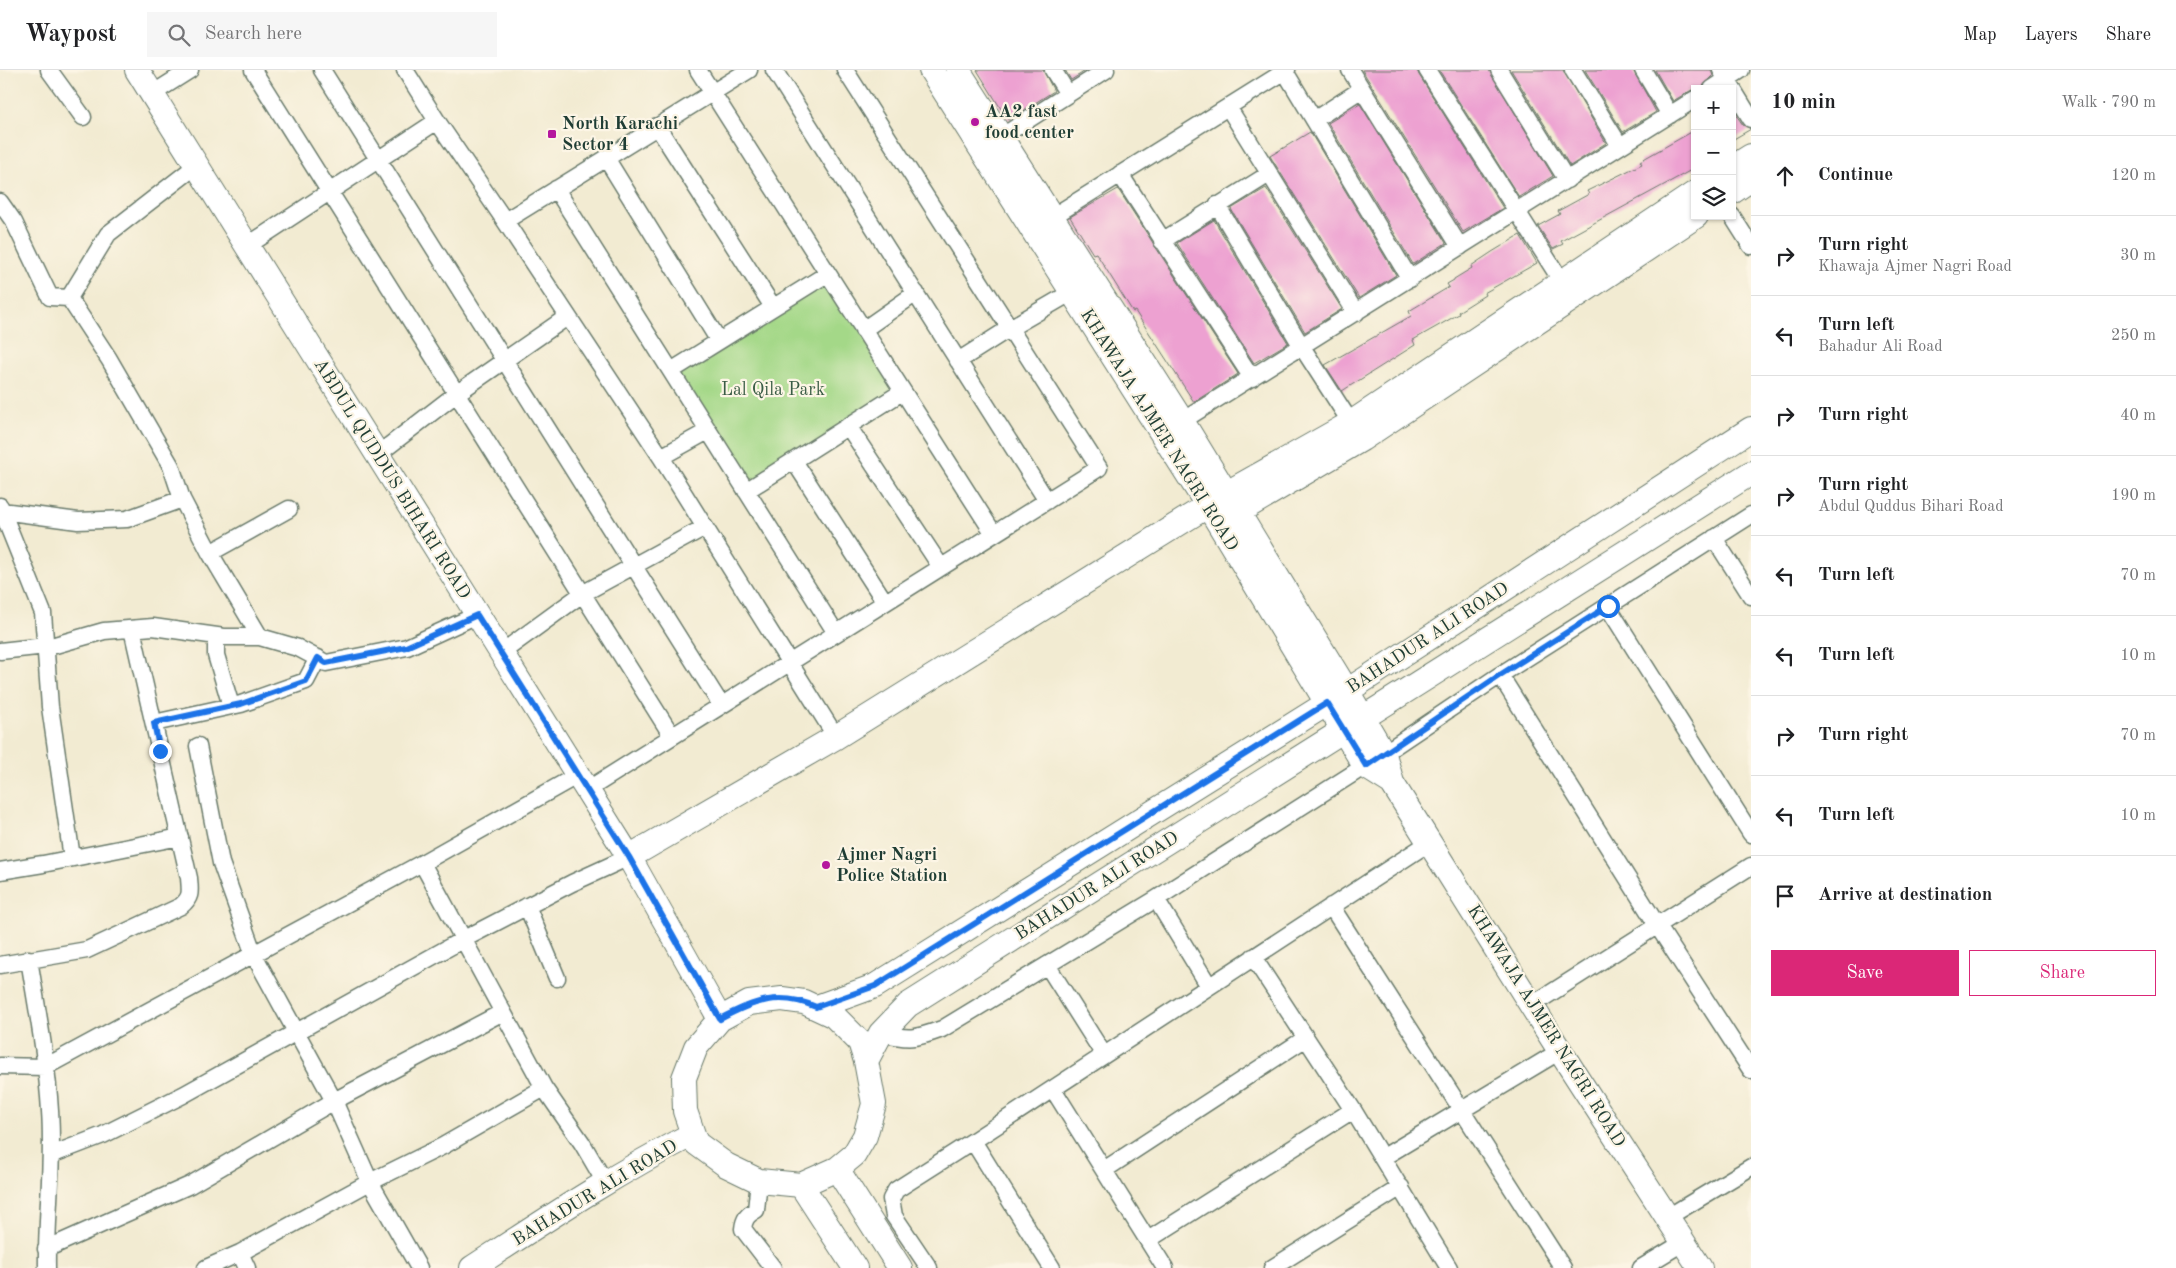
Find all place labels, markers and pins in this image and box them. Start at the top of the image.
place label: AA2 fast food center [985,103,1074,142]
place label: North Karachi Sector 4 [562,115,678,154]
marker: AA2 fast food center [969,116,981,128]
marker: North Karachi Sector 4 [546,128,558,140]
place label: Ajmer Nagri Police Station [836,846,947,885]
marker: Ajmer Nagri Police Station [820,859,832,871]

